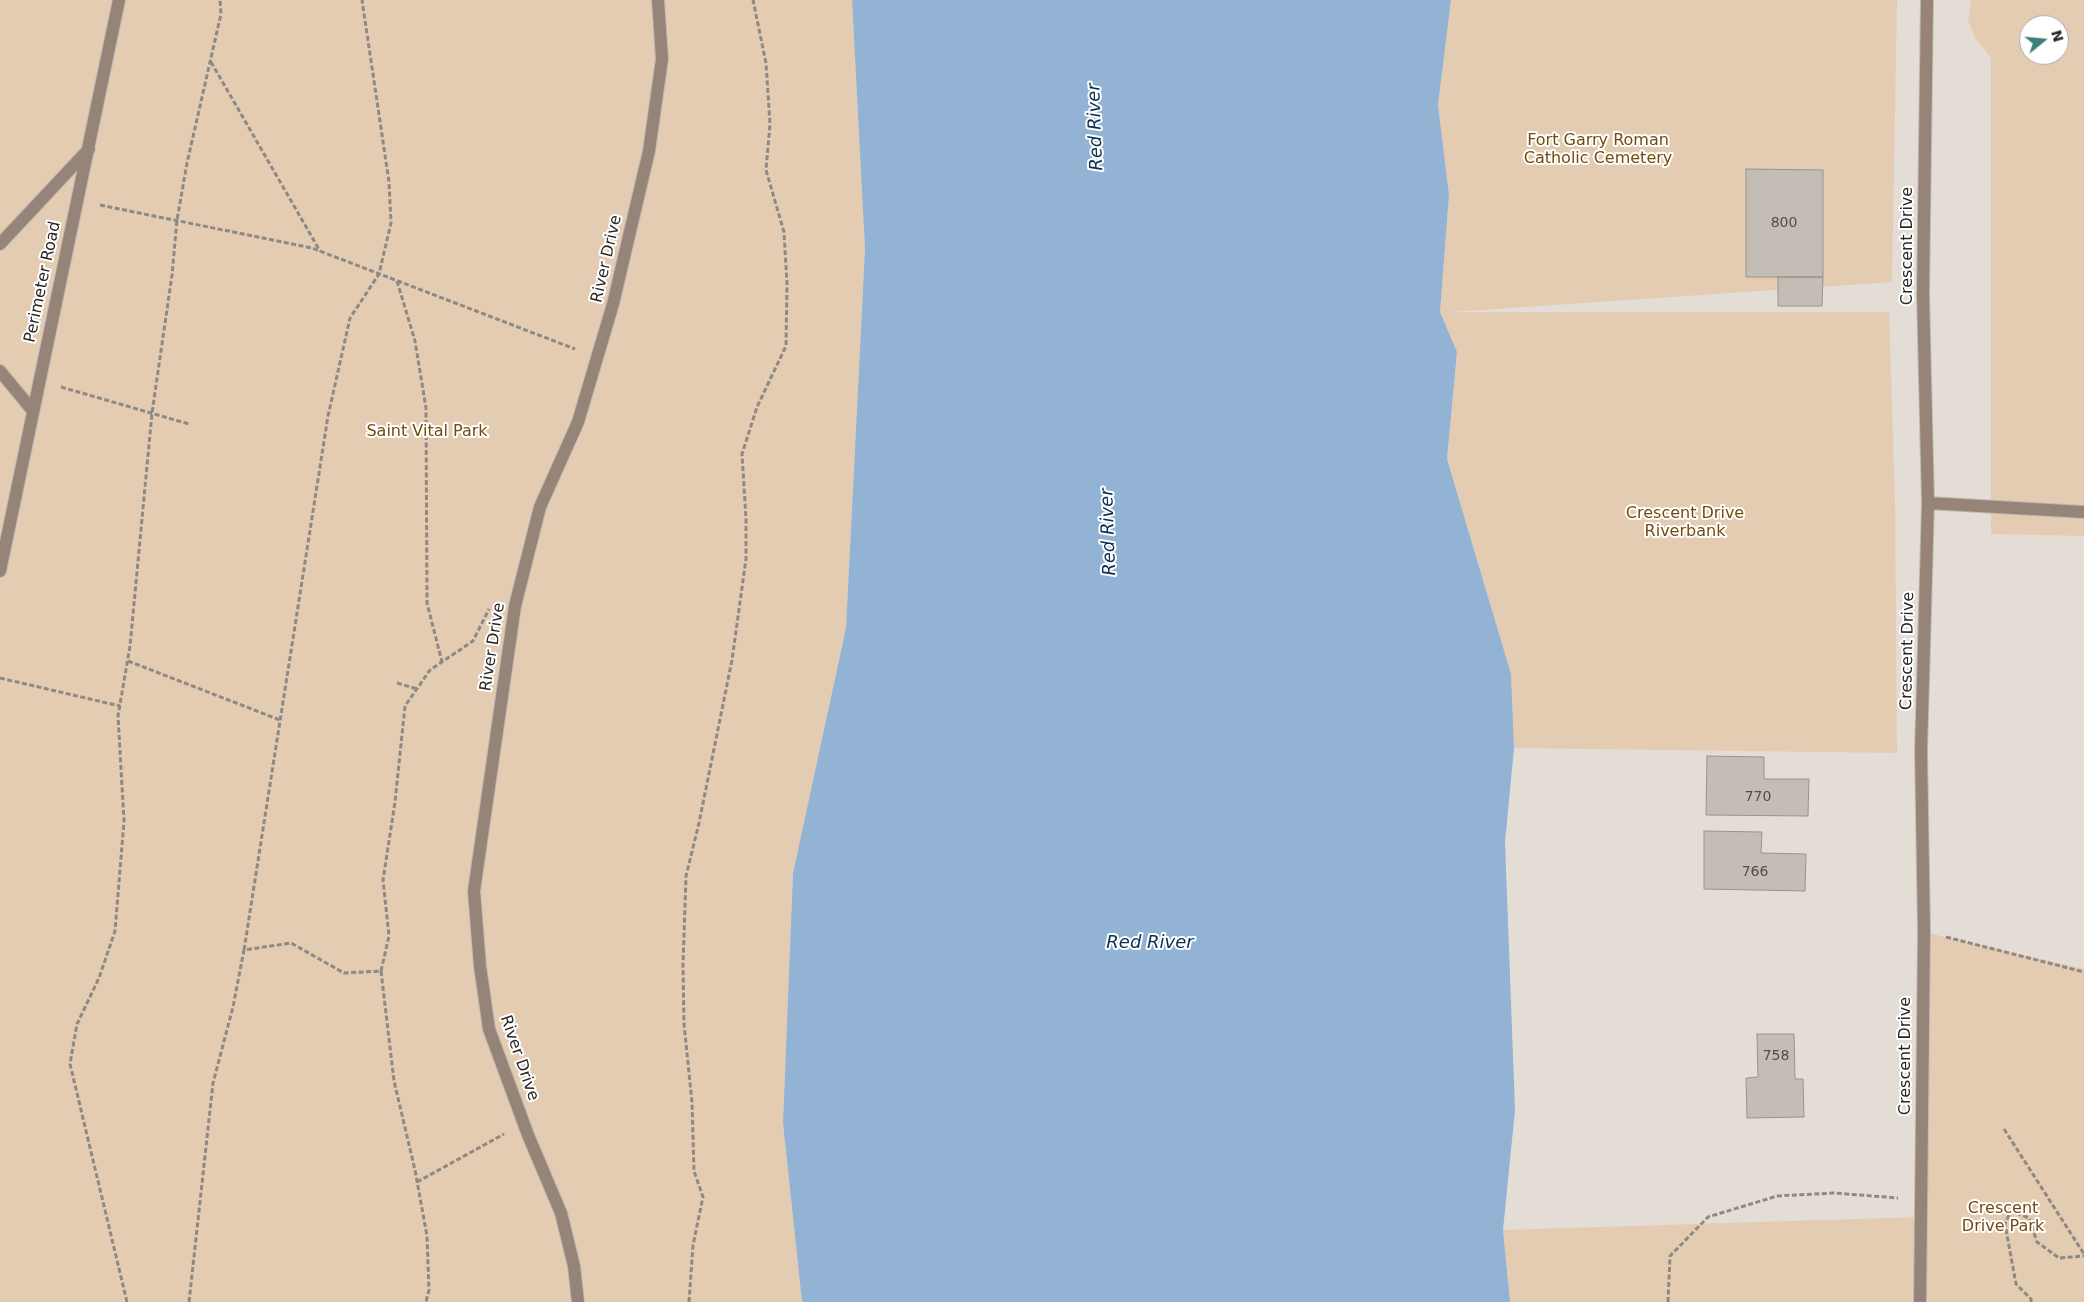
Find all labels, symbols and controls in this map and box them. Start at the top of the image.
north arrow [2019,15,2069,65]
text: N [2048,28,2067,44]
water label: Red River [1084,83,1108,171]
park label: Fort Garry Roman Catholic Cemetery [1524,131,1672,169]
street label: Crescent Drive [1898,187,1918,305]
street label: River Drive [588,213,626,305]
house number: 800 [1771,215,1797,231]
street label: Perimeter Road [21,220,65,344]
park label: Saint Vital Park [366,422,488,442]
water label: Red River [1097,488,1121,576]
park label: Crescent Drive Riverbank [1626,504,1744,542]
street label: Crescent Drive [1897,592,1919,710]
street label: River Drive [477,601,509,693]
house number: 770 [1745,789,1771,805]
house number: 766 [1742,864,1768,880]
water label: Red River [1106,932,1194,954]
street label: Crescent Drive [1896,997,1916,1115]
street label: River Drive [495,1013,543,1103]
house number: 758 [1763,1048,1789,1064]
park label: Crescent Drive Park [1962,1199,2044,1237]

